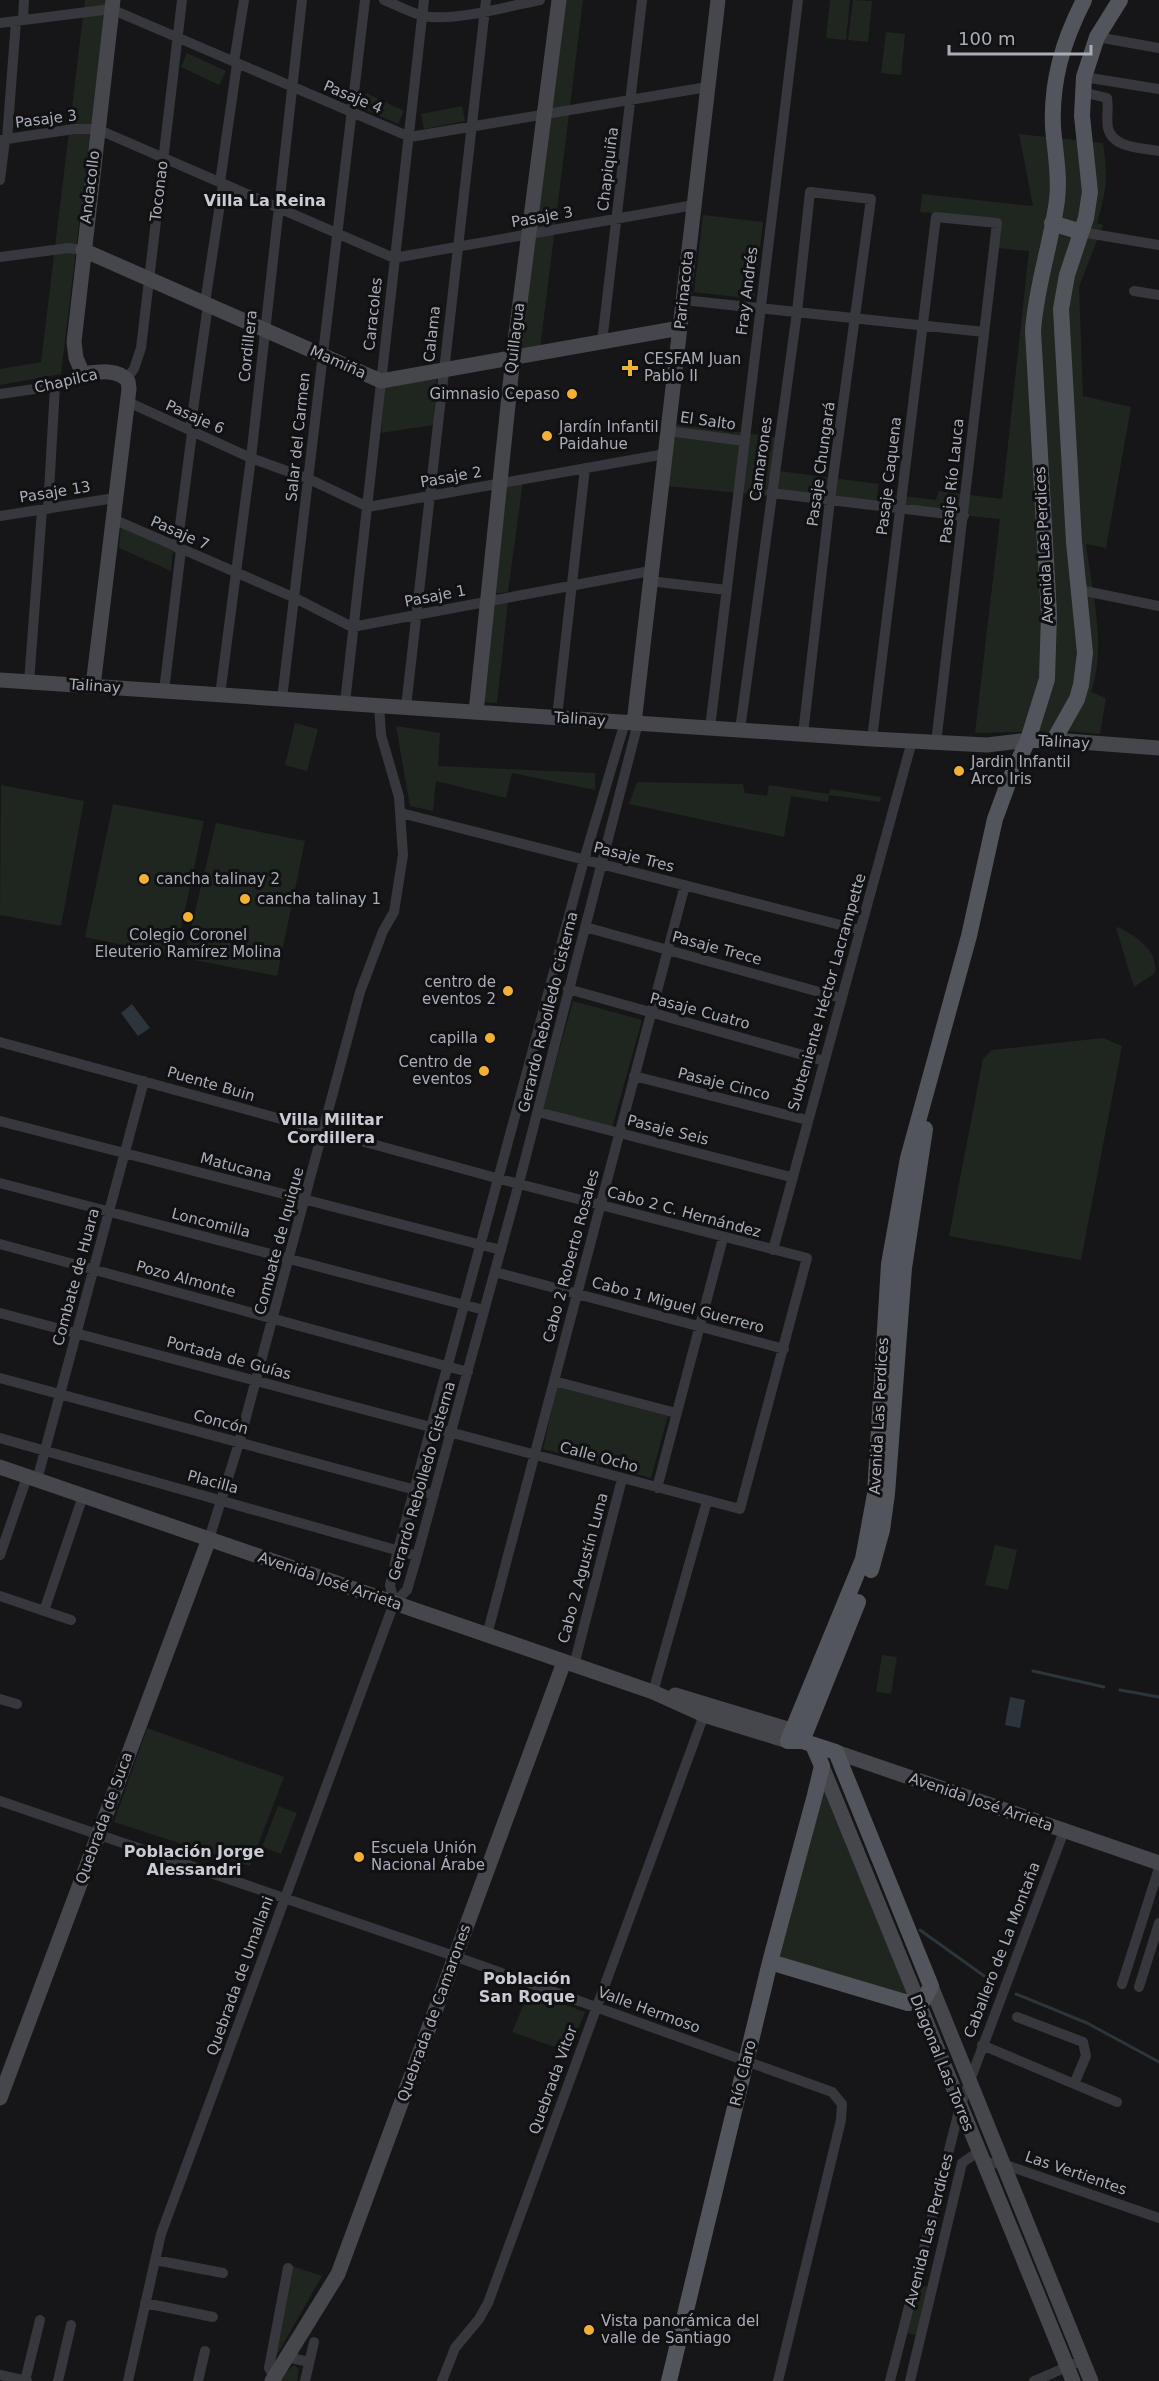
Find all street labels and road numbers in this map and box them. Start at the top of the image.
street label: Pasaje 4 [321,77,385,117]
street label: Pasaje 3 [14,106,78,132]
street label: Chapiquiña [594,126,622,212]
street label: Andacollo [77,149,103,225]
street label: Toconao [146,160,172,223]
street label: Pasaje 3 [510,203,574,231]
street label: Fray Andrés [733,246,761,336]
street label: Parinacota [671,250,697,330]
street label: Caracoles [360,276,386,352]
street label: Quillagua [502,302,528,374]
street label: Calama [420,305,444,363]
street label: Cordillera [235,309,261,383]
street label: Mamiña [307,342,369,382]
street label: Chapilca [33,365,99,397]
street label: Salar del Carmen [282,372,314,502]
street label: Pasaje 6 [163,396,227,438]
street label: Pasaje Chungará [803,400,839,528]
street label: El Salto [679,408,737,434]
street label: Camarones [746,415,776,502]
street label: Pasaje Caquena [873,416,905,536]
street label: Pasaje Río Lauca [936,418,968,544]
street label: Pasaje 2 [419,463,483,491]
street label: Avenida Las Perdices [1031,466,1057,624]
street label: Pasaje 13 [18,477,92,507]
street label: Pasaje 7 [148,512,212,554]
street label: Pasaje 1 [403,581,467,611]
street label: Talinay [68,675,122,697]
street label: Talinay [553,708,607,730]
street label: Talinay [1037,732,1090,752]
street label: Pasaje Tres [592,838,676,876]
street label: Subteniente Héctor Lacrampette [784,871,870,1113]
street label: Gerardo Rebolledo Cisterna [514,910,582,1114]
street label: Pasaje Trece [670,927,764,969]
street label: Pasaje Cuatro [648,989,752,1033]
street label: Puente Buin [165,1063,257,1105]
street label: Pasaje Cinco [676,1064,772,1104]
street label: Pasaje Seis [625,1111,711,1149]
street label: Matucana [198,1149,274,1185]
street label: Combate de Iquique [251,1165,307,1317]
street label: Cabo 2 Roberto Rosales [539,1167,603,1344]
street label: Cabo 2 C. Hernández [605,1183,763,1241]
street label: Loncomilla [170,1205,252,1241]
street label: Combate de Huara [49,1206,103,1348]
street label: Pozo Almonte [134,1257,238,1301]
street label: Cabo 1 Miguel Guerrero [590,1273,766,1337]
street label: Portada de Guías [165,1333,293,1383]
street label: Avenida Las Perdices [866,1337,892,1495]
street label: Gerardo Rebolledo Cisterna [385,1379,459,1583]
street label: Concón [192,1406,250,1438]
street label: Calle Ocho [558,1438,640,1476]
street label: Placilla [185,1467,241,1497]
street label: Cabo 2 Agustín Luna [554,1491,612,1645]
street label: Avenida José Arrieta [256,1548,404,1614]
street label: Quebrada de Suca [72,1750,136,1886]
street label: Avenida José Arrieta [907,1769,1055,1835]
street label: Caballero de La Montaña [960,1859,1044,2041]
street label: Quebrada de Umallani [203,1894,277,2058]
street label: Quebrada de Camarones [393,1922,475,2104]
street label: Valle Hermoso [595,1983,703,2037]
street label: Diagonal Las Torres [906,1992,978,2134]
street label: Quebrada Vitor [525,2022,581,2137]
street label: Río Claro [726,2038,760,2108]
street label: Las Vertientes [1023,2147,1129,2199]
street label: Avenida Las Perdices [901,2151,957,2309]

